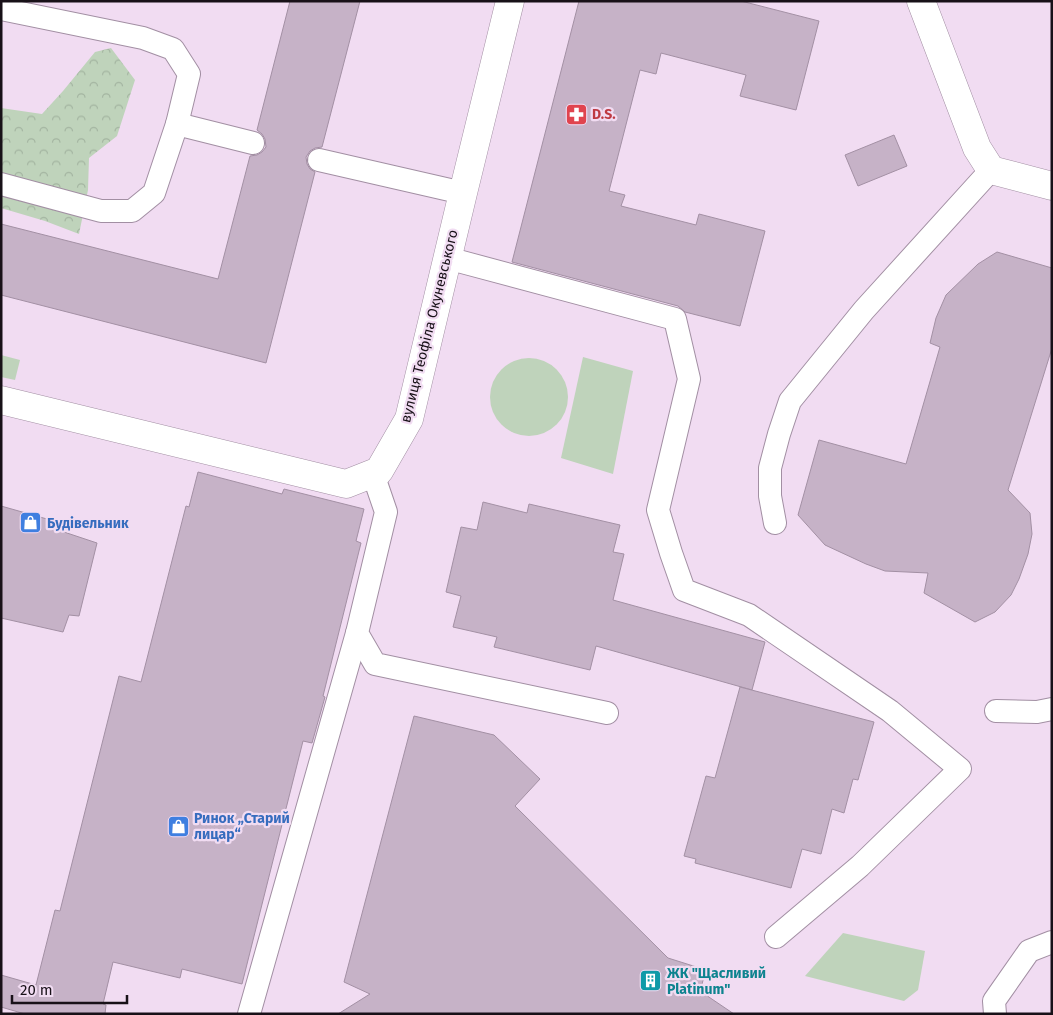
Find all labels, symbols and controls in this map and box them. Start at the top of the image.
pharmacy icon: D.S. [564,102,588,126]
place label: D.S. [592,106,616,123]
street label: вулиця Теофіла Окуневського [397,228,462,424]
shop icon: Будівельник [19,511,43,535]
place label: Будівельник [47,515,129,532]
place label: Ринок „Старий лицар“ [194,810,290,843]
shop icon: Ринок „Старий лицар“ [166,814,190,838]
place label: ЖК "Щасливий Platinum" [666,965,766,998]
building icon: ЖК "Щасливий Platinum" [639,969,663,993]
scale bar [12,972,128,1004]
text: 20 m [20,981,53,999]

